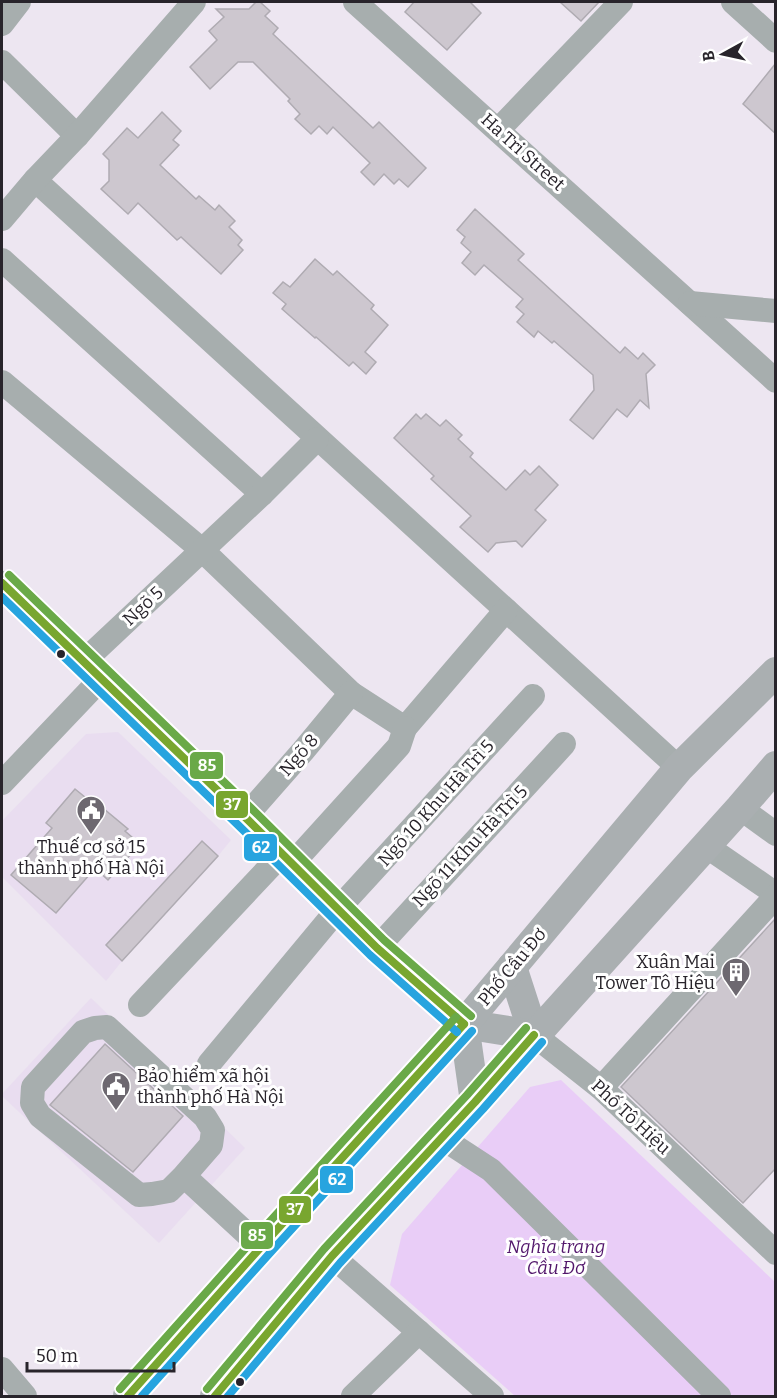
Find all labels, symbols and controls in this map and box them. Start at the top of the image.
north arrow [693,24,753,84]
text: B [699,50,719,62]
street label: Ha Tri Street [477,109,570,196]
street label: Ngõ 5 [118,582,168,630]
unlabelled marker [55,648,67,660]
street label: Ngõ 8 [275,729,323,781]
street label: Ngõ 10 Khu Hà Trì 5 [373,735,499,871]
line badge: 85 [189,751,224,780]
text: 85 [198,756,216,775]
street label: Ngõ 11 Khu Hà Trì 5 [408,781,532,911]
line badge: 37 [215,790,249,819]
public building icon: Thuế cơ sở 15 thành phố Hà Nội [75,794,107,836]
text: 37 [223,795,241,814]
line badge: 62 [243,833,278,862]
place label: Thuế cơ sở 15 thành phố Hà Nội [18,836,164,879]
text: 62 [252,838,270,857]
street label: Phố Cầu Đơ [473,924,551,1010]
place label: Xuân Mai Tower Tô Hiệu [596,951,715,994]
building icon: Xuân Mai Tower Tô Hiệu [720,956,752,998]
place label: Bảo hiểm xã hội thành phố Hà Nội [137,1065,284,1108]
public building icon: Bảo hiểm xã hội thành phố Hà Nội [100,1070,132,1112]
street label: Phố Tô Hiệu [587,1075,675,1159]
line badge: 62 [319,1165,354,1194]
text: 62 [328,1170,346,1189]
line badge: 37 [278,1195,312,1224]
text: 37 [286,1200,304,1219]
line badge: 85 [240,1221,274,1250]
text: 85 [248,1226,266,1245]
park label: Nghĩa trang Cầu Đơ [507,1236,605,1279]
scale bar [27,1335,174,1373]
text: 50 m [36,1345,78,1367]
unlabelled marker [234,1376,246,1388]

